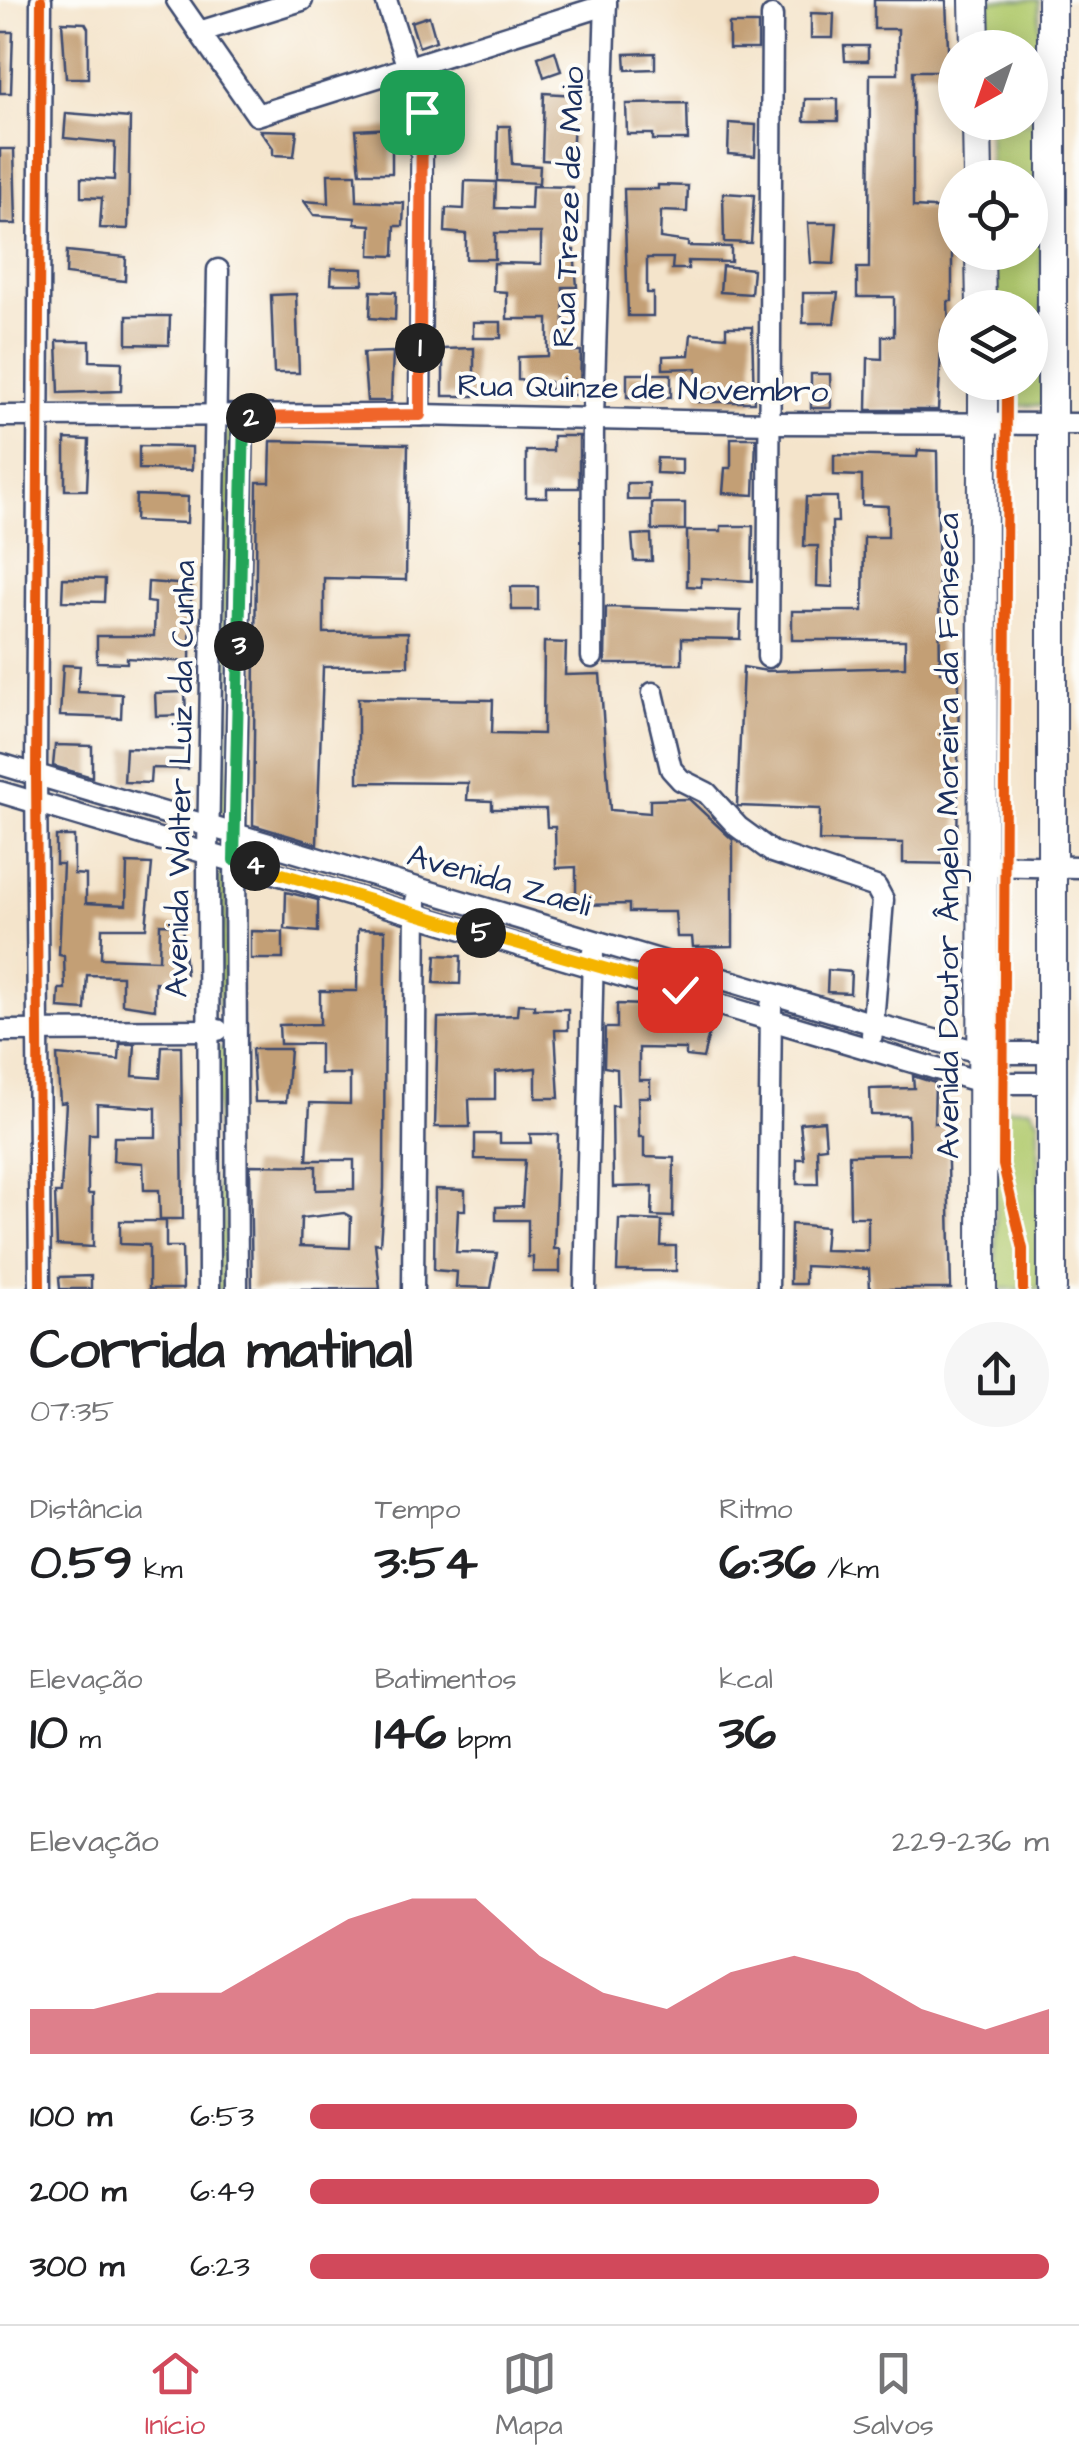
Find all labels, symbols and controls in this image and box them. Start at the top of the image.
north arrow [938,30,1048,140]
map controls [938,30,1048,400]
street label: Rua Treze de Maio [542,66,596,348]
pin [380,70,465,155]
icon: arrive [395,85,450,140]
button: locate [938,160,1048,270]
button: layers [938,290,1048,400]
pin: 1 [395,323,445,373]
text: 1 [418,328,422,367]
street label: Rua Quinze de Novembro [457,363,829,415]
pin: 2 [226,393,276,443]
text: 2 [243,398,259,437]
street label: Avenida Doutor Ângelo Moreira da Fonseca [926,513,971,1159]
street label: Avenida Walter Luiz da Cunha [155,560,207,998]
pin: 3 [214,621,264,671]
text: 3 [232,626,246,665]
street label: Avenida Zaeli [402,833,596,929]
pin: 4 [230,841,280,891]
text: 4 [245,846,265,885]
pin: 5 [456,908,506,958]
text: 5 [471,913,491,952]
pin [638,948,723,1033]
icon: check [653,963,708,1018]
text: Corrida matinal [30,1313,413,1389]
button: share [944,1322,1049,1427]
text: 07:35 [30,1389,114,1434]
text: Distância [30,1490,142,1529]
text: Tempo [375,1490,460,1529]
text: Ritmo [719,1490,792,1529]
text: 0.59 [30,1529,132,1598]
text: 3:54 [375,1529,478,1598]
text: 6:36 [719,1529,816,1598]
text: km [132,1550,183,1589]
text: /km [816,1550,879,1589]
text: Elevação [30,1660,143,1699]
text: Batimentos [375,1660,516,1699]
text: kcal [719,1660,773,1699]
text: 10 [30,1699,68,1768]
text: 146 [375,1699,446,1768]
text: 36 [719,1699,776,1768]
text: m [68,1720,101,1759]
text: bpm [446,1720,511,1759]
text: Elevação [30,1819,159,1864]
text: 229–236 m [892,1819,1049,1864]
text: 100 m [30,2094,112,2139]
text: 6:53 [190,2094,254,2139]
text: 200 m [30,2169,126,2214]
text: 6:49 [190,2169,255,2214]
text: 300 m [30,2244,124,2289]
text: 6:23 [190,2244,250,2289]
tab: Início [145,2346,205,2445]
tab: Mapa [495,2346,563,2445]
tab: Salvos [853,2346,934,2445]

